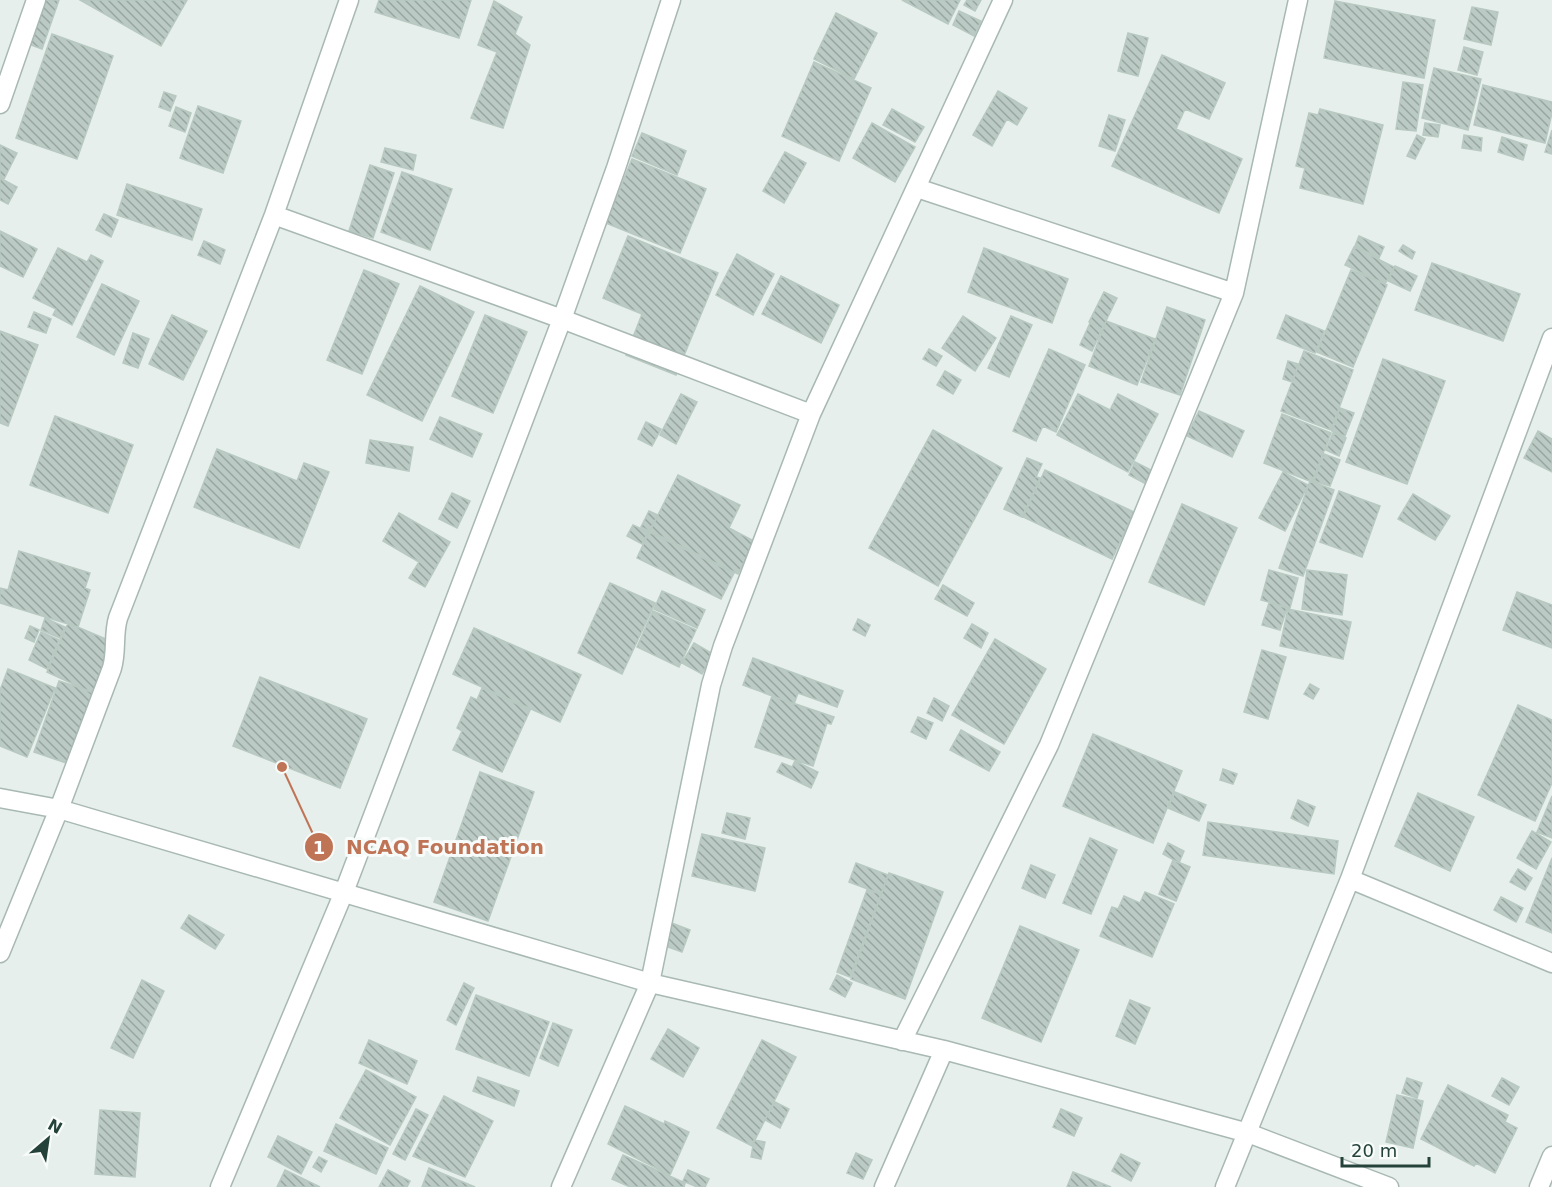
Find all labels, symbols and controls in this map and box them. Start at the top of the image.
callout: NCAQ Foundation [304,828,556,866]
text: NCAQ Foundation [346,835,544,859]
text: 1 [313,837,325,858]
north arrow [18,1109,78,1169]
text: N [45,1115,65,1138]
scale bar [1342,1130,1429,1168]
text: 20 m [1351,1140,1397,1161]

